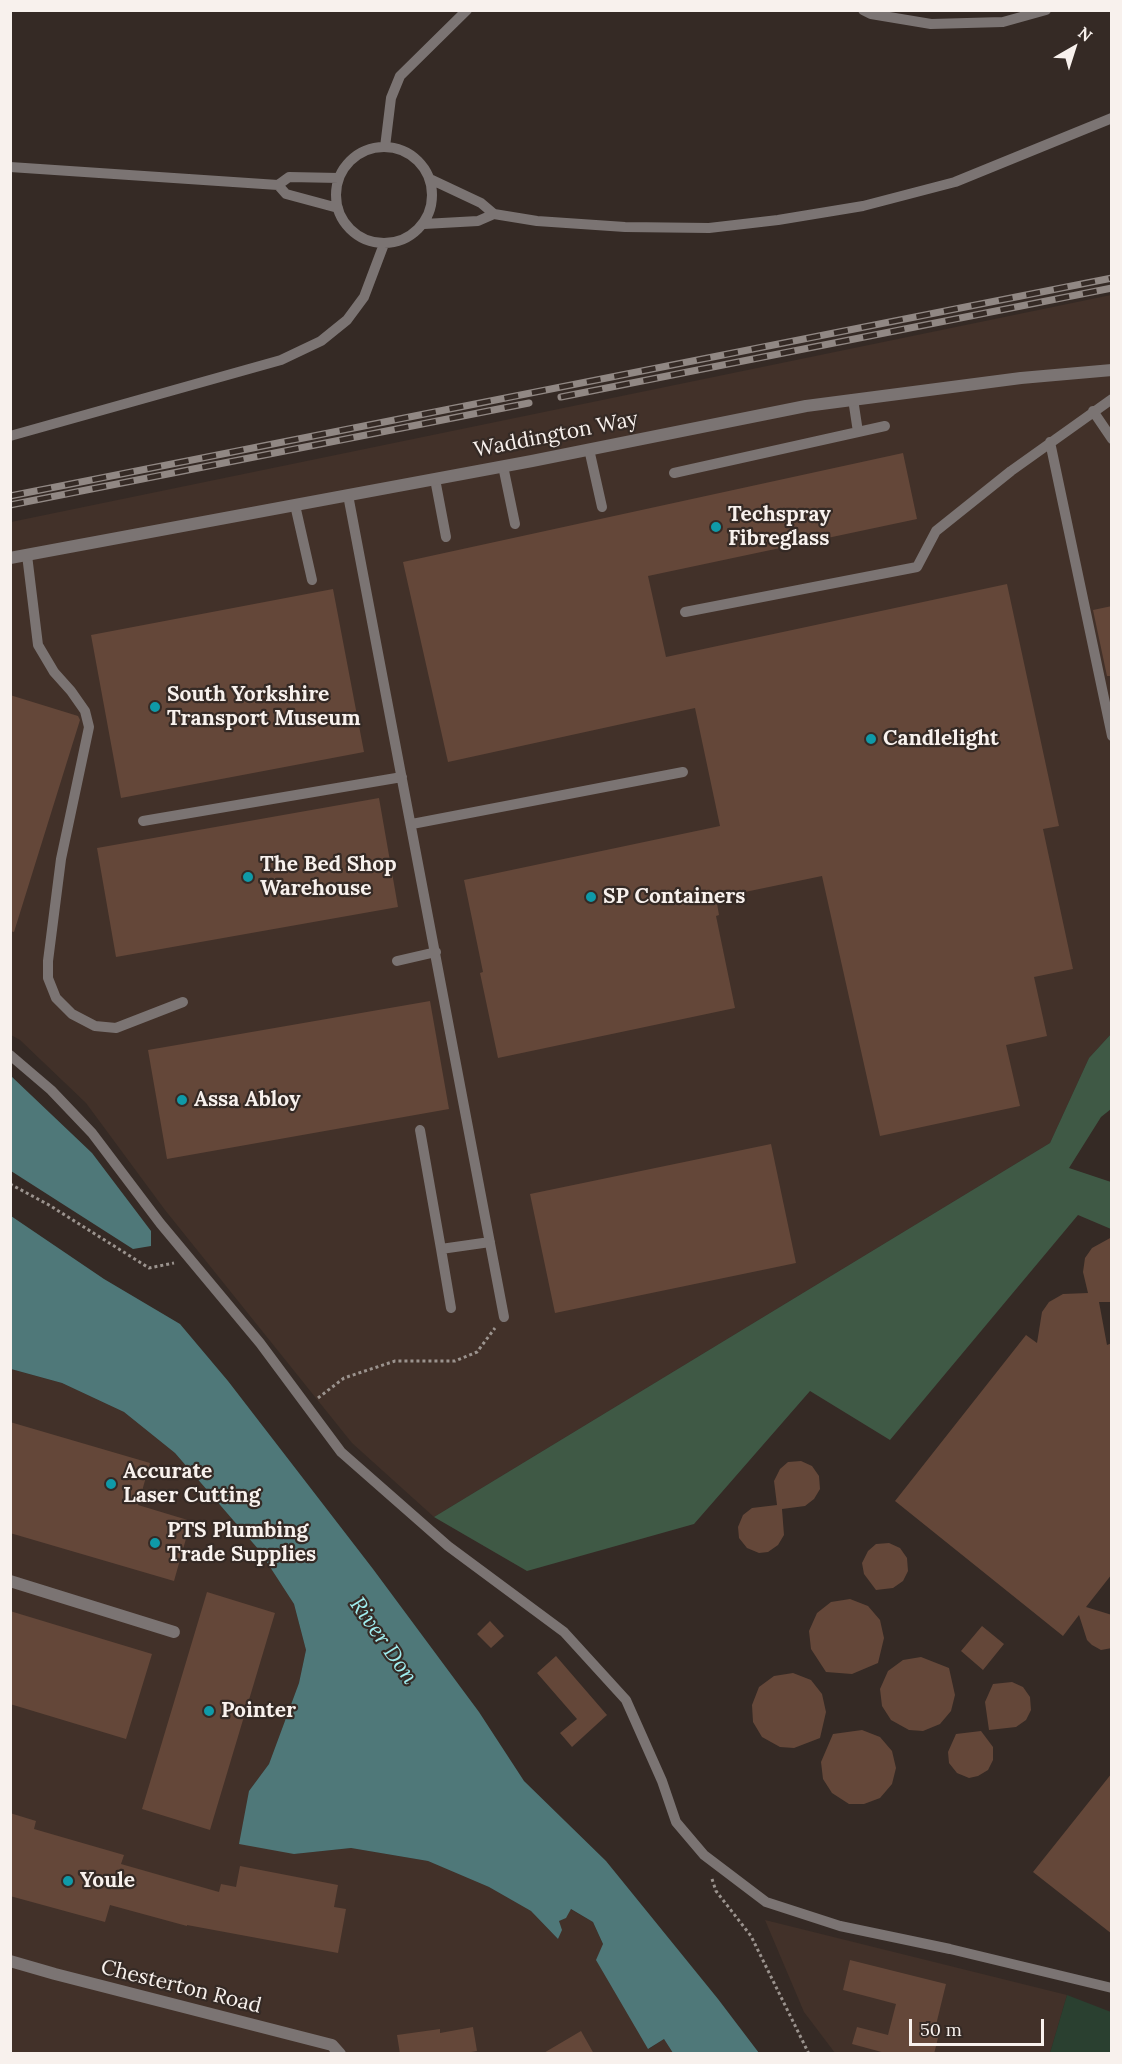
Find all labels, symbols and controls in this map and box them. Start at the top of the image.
north arrow [1044,18,1104,78]
text: N [1074,22,1096,46]
street label: Waddington Way [472,407,640,463]
place label: Techspray Fibreglass [728,502,831,552]
marker: Techspray Fibreglass [709,520,723,534]
place label: South Yorkshire Transport Museum [167,682,361,732]
marker: South Yorkshire Transport Museum [148,700,162,714]
place label: Candlelight [883,726,999,752]
marker: Candlelight [864,732,878,746]
place label: The Bed Shop Warehouse [260,852,397,902]
marker: The Bed Shop Warehouse [241,870,255,884]
place label: SP Containers [603,884,746,910]
marker: SP Containers [584,890,598,904]
place label: Assa Abloy [194,1087,301,1113]
marker: Assa Abloy [175,1093,189,1107]
place label: Accurate Laser Cutting [123,1459,260,1509]
marker: Accurate Laser Cutting [104,1477,118,1491]
place label: PTS Plumbing Trade Supplies [167,1518,316,1568]
marker: PTS Plumbing Trade Supplies [148,1536,162,1550]
water label: River Don [344,1592,422,1690]
place label: Pointer [221,1698,296,1724]
marker: Pointer [202,1704,216,1718]
place label: Youle [80,1868,135,1894]
marker: Youle [61,1874,75,1888]
street label: Chesterton Road [98,1955,264,2019]
scale bar [912,2007,1047,2045]
text: 50 m [920,2018,962,2041]

